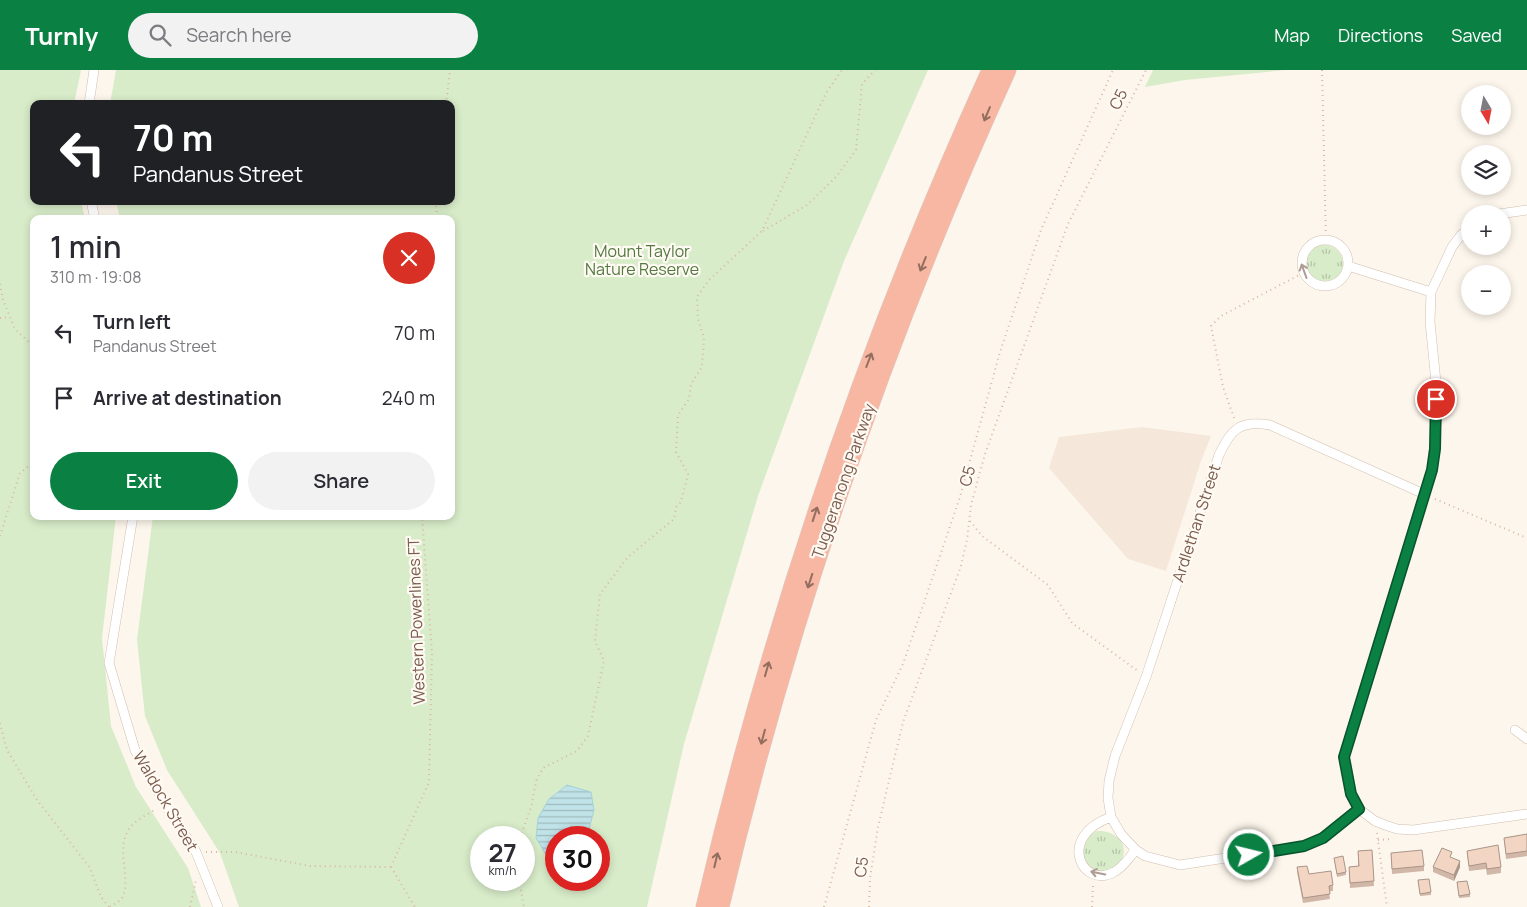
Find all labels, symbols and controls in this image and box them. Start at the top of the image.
search box [128,13,478,58]
text: Turnly [25,19,98,52]
icon: search [146,21,174,49]
text: Search here [186,22,292,48]
text: Map [1274,23,1310,47]
text: Directions [1338,23,1423,47]
text: Saved [1451,23,1502,47]
street label: C5 [1103,85,1133,113]
north arrow [1461,85,1511,135]
map controls [1461,85,1511,315]
one-way arrow [982,107,991,122]
text: 70 m [133,114,213,162]
icon: left [50,120,115,185]
button: layers [1461,145,1511,195]
text: Pandanus Street [133,159,303,189]
button: + [1461,205,1511,255]
text: 1 min [50,226,122,267]
button: close [383,232,435,284]
park label: Mount Taylor Nature Reserve [585,240,699,280]
one-way arrow [918,256,928,271]
one-way arrow [1299,264,1308,279]
button: − [1461,265,1511,315]
text: 310 m · 19:08 [50,266,142,288]
text: Turn left [93,309,171,335]
icon: left [50,319,78,347]
text: 70 m [394,320,435,346]
text: Pandanus Street [93,335,217,357]
one-way arrow [865,353,874,369]
pin [1415,378,1457,420]
icon: arrive [50,384,78,412]
text: Arrive at destination [93,385,282,411]
text: 240 m [382,385,435,411]
icon: arrive [1422,385,1450,413]
street label: Tuggeranong Parkway [806,400,880,561]
button: Exit [50,452,238,510]
button: Share [248,452,435,510]
street label: Ardlethan Street [1167,461,1225,585]
street label: C5 [954,463,980,489]
one-way arrow [811,506,820,522]
street label: Western Powerlines FT [402,537,430,705]
one-way arrow [804,573,814,589]
one-way arrow [763,661,772,677]
one-way arrow [758,729,767,745]
street label: Waldock Street [128,747,204,855]
speed limit sign: 30 [545,826,610,891]
position arrow [1222,828,1274,880]
text: 27 [488,835,517,870]
one-way arrow [712,852,721,868]
street label: C5 [849,855,873,879]
text: km/h [489,862,516,879]
one-way arrow [1090,868,1106,878]

